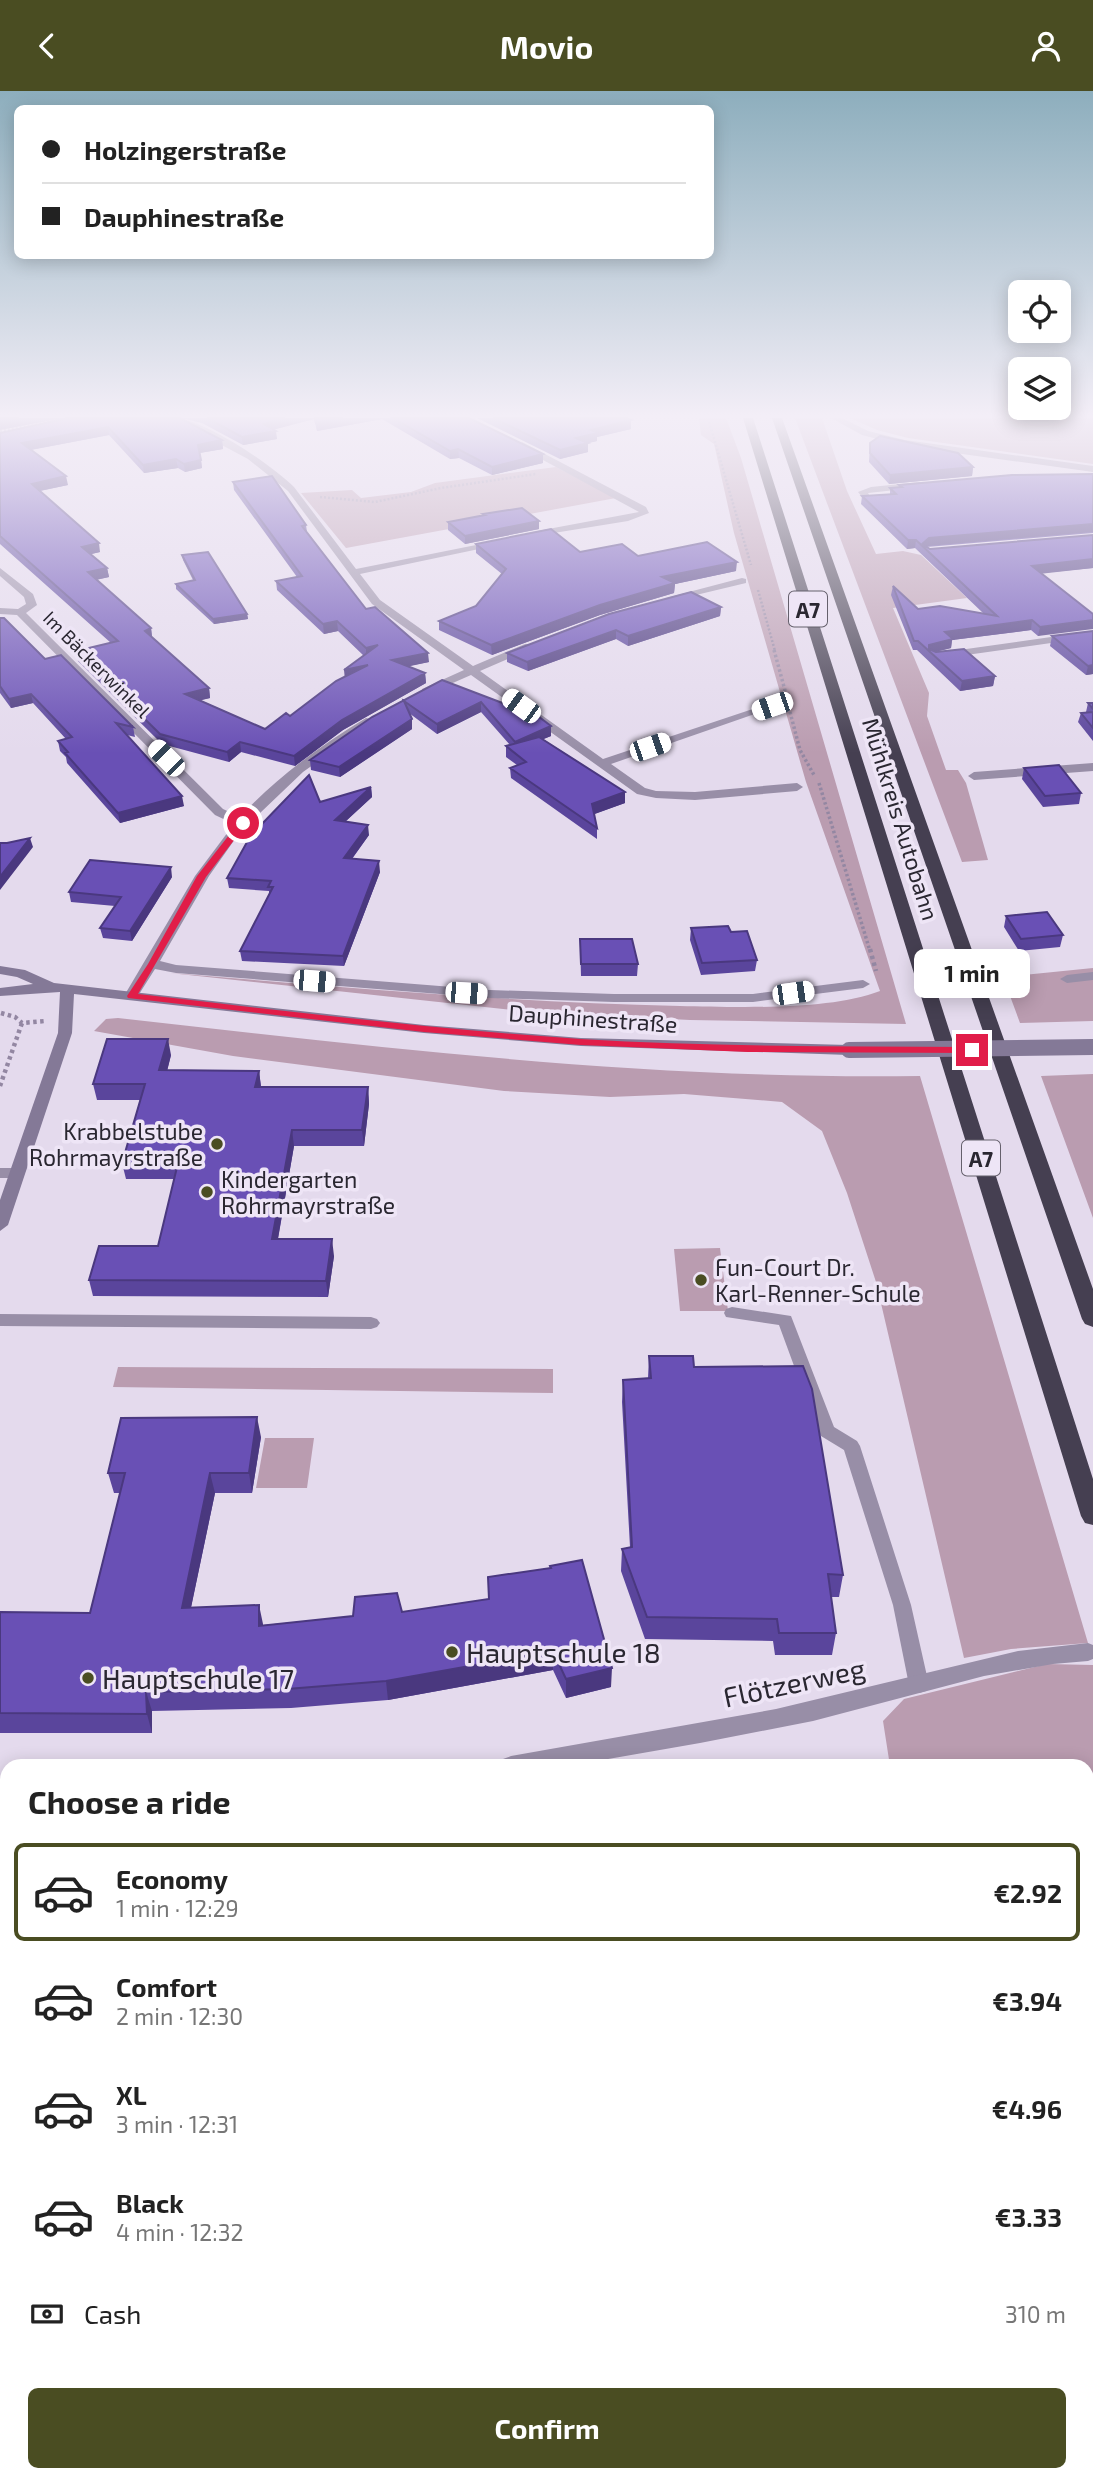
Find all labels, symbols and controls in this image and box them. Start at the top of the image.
icon: back [28,27,66,65]
text: Movio [500,27,593,65]
icon: person [1027,27,1065,65]
text: Holzingerstraße [84,134,286,165]
text: Dauphinestraße [84,201,284,232]
map controls [1008,280,1071,420]
button: locate [1008,280,1071,343]
button: layers [1008,357,1071,420]
road number: A7 [789,591,827,627]
street label: Im Bäckerwinkel [39,606,155,722]
car [498,685,545,727]
car [749,689,796,723]
street label: Mühlkreis Autobahn [857,714,945,924]
car [627,730,674,764]
car [144,736,189,780]
route start [227,807,259,839]
callout: 1 min [914,949,1030,997]
text: 1 min [944,959,1000,987]
car [293,969,336,993]
car [771,980,816,1006]
car [445,981,488,1005]
street label: Dauphinestraße [508,998,678,1038]
route end [956,1034,988,1066]
place label: Krabbelstube Rohrmayrstraße [29,1117,203,1171]
marker: Krabbelstube Rohrmayrstraße [209,1136,225,1152]
road number: A7 [962,1141,1000,1175]
place label: Kindergarten Rohrmayrstraße [221,1165,395,1219]
marker: Kindergarten Rohrmayrstraße [199,1184,215,1200]
place label: Fun-Court Dr. Karl-Renner-Schule [715,1253,921,1307]
marker: Fun-Court Dr. Karl-Renner-Schule [693,1272,709,1288]
place label: Hauptschule 18 [466,1635,661,1669]
marker: Hauptschule 18 [444,1644,460,1660]
street label: Flötzerweg [720,1650,868,1714]
place label: Hauptschule 17 [102,1661,294,1695]
marker: Hauptschule 17 [80,1670,96,1686]
text: Choose a ride [28,1782,231,1820]
icon: car [32,1861,95,1924]
text: Economy [116,1863,228,1894]
text: €2.92 [993,1877,1062,1908]
text: 1 min · 12:29 [116,1894,239,1922]
icon: car [32,1969,95,2032]
text: Comfort [116,1971,217,2002]
text: €3.94 [992,1985,1062,2016]
text: 2 min · 12:30 [116,2002,243,2030]
icon: car [32,2077,95,2140]
text: XL [116,2079,147,2110]
text: €4.96 [992,2093,1062,2124]
text: 3 min · 12:31 [116,2110,238,2138]
icon: car [32,2185,95,2248]
text: Black [116,2187,184,2218]
text: €3.33 [995,2201,1062,2232]
text: 4 min · 12:32 [116,2218,243,2246]
icon: cash [28,2295,66,2333]
text: Cash [84,2298,141,2329]
text: 310 m [1005,2300,1066,2328]
button: Confirm [28,2388,1066,2468]

